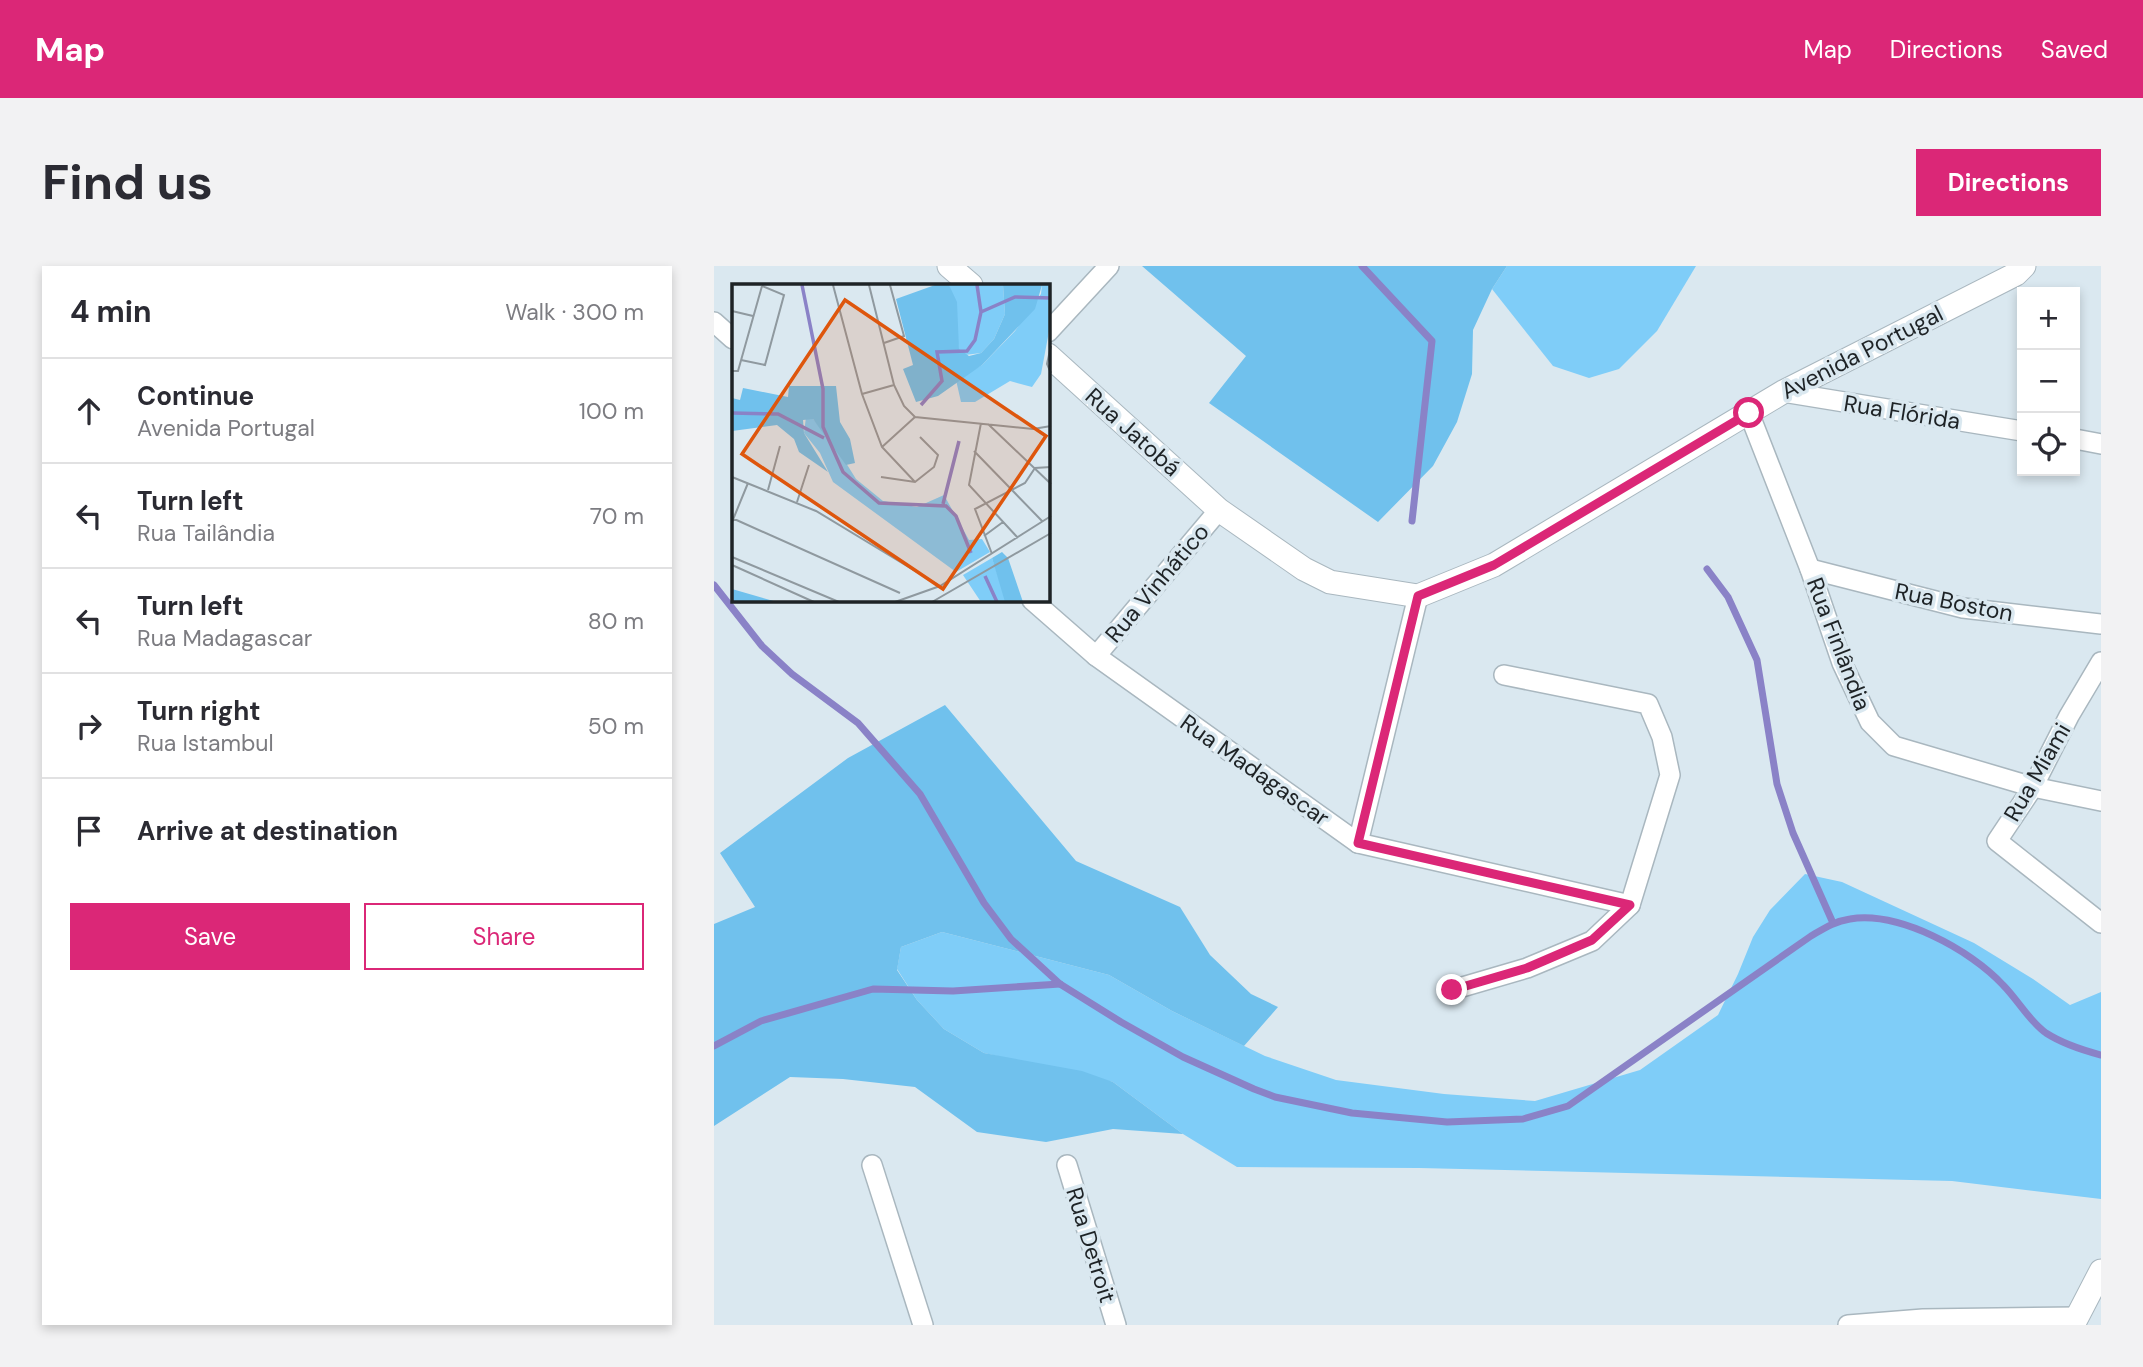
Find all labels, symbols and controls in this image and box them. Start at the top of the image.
text: Map [35,28,105,71]
text: Map [1804,34,1852,65]
text: Directions [1890,34,2003,65]
text: Saved [2041,34,2108,65]
button: Directions [1916,149,2101,216]
text: Find us [42,150,213,214]
inset map [732,284,1050,602]
map controls [2017,287,2080,476]
button: + [2017,287,2080,350]
text: 4 min [70,292,152,331]
text: Walk · 300 m [505,297,644,327]
street label: Avenida Portugal [1776,298,1948,406]
button: − [2017,350,2080,413]
text: Continue [137,379,254,413]
street label: Rua Jatobá [1079,381,1187,483]
street label: Rua Flórida [1842,388,1962,436]
icon: ahead [70,392,108,430]
text: 100 m [579,396,644,426]
route start [1733,397,1764,428]
text: Avenida Portugal [137,413,315,443]
button: locate [2017,413,2080,476]
text: Turn left [137,484,244,518]
icon: left [70,497,108,535]
text: 70 m [590,501,644,531]
street label: Rua Vinhático [1098,517,1216,649]
text: Rua Tailândia [137,518,275,548]
street label: Rua Finlândia [1800,573,1878,715]
street label: Rua Boston [1892,576,2016,628]
text: Turn left [137,589,244,623]
icon: left [70,602,108,640]
text: 80 m [588,606,644,636]
text: Rua Madagascar [137,623,312,653]
text: Turn right [137,694,261,728]
icon: right [70,707,108,745]
street label: Rua Madagascar [1175,707,1335,833]
text: 50 m [588,711,644,741]
street label: Rua Miami [1997,717,2077,827]
text: Rua Istambul [137,728,274,758]
icon: arrive [70,812,108,850]
text: Arrive at destination [137,814,398,848]
button: Save [70,903,350,970]
button: Share [364,903,644,970]
route end [1436,974,1467,1005]
street label: Rua Detroit [1059,1184,1123,1306]

